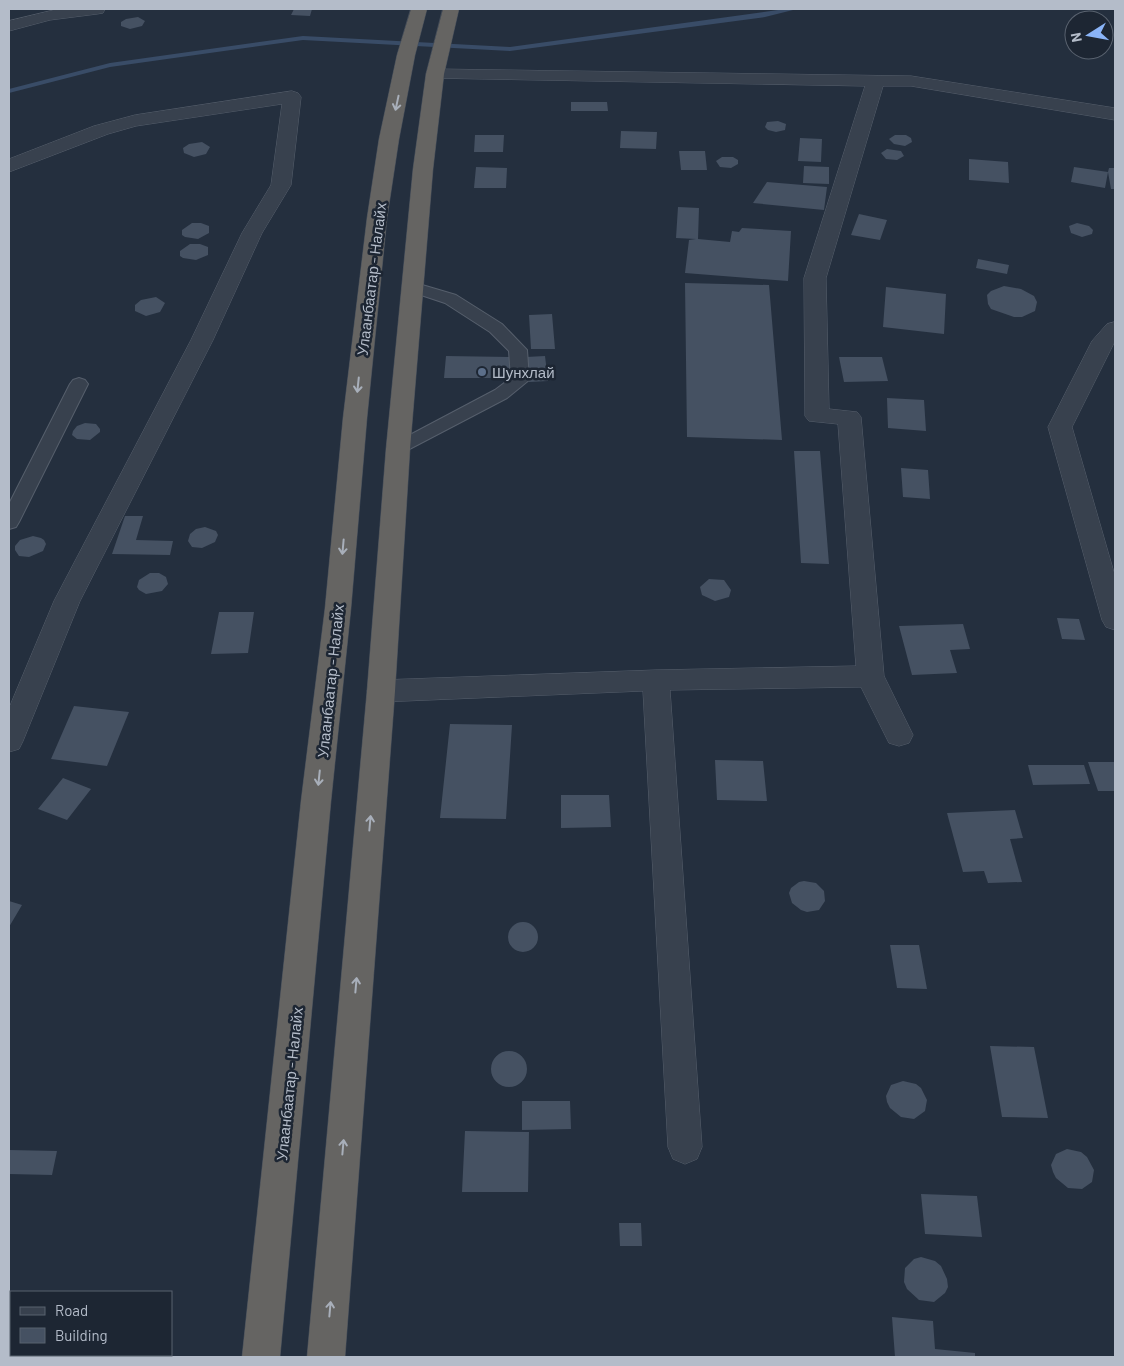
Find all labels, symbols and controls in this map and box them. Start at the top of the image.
north arrow [1064,10,1114,60]
text: N [1067,31,1085,44]
one-way arrow [391,95,401,111]
street label: Улаанбаатар - Налайх [353,201,389,357]
place label: Шунхлай [492,363,555,381]
marker: Шунхлай [476,366,488,378]
one-way arrow [353,377,363,393]
one-way arrow [339,539,348,555]
street label: Улаанбаатар - Налайх [313,603,347,759]
one-way arrow [314,770,324,786]
one-way arrow [365,815,375,831]
one-way arrow [352,977,361,993]
street label: Улаанбаатар - Налайх [272,1006,306,1162]
one-way arrow [338,1139,348,1155]
legend [10,1291,172,1356]
text: Road [55,1301,88,1319]
one-way arrow [325,1301,334,1317]
text: Building [55,1326,108,1344]

